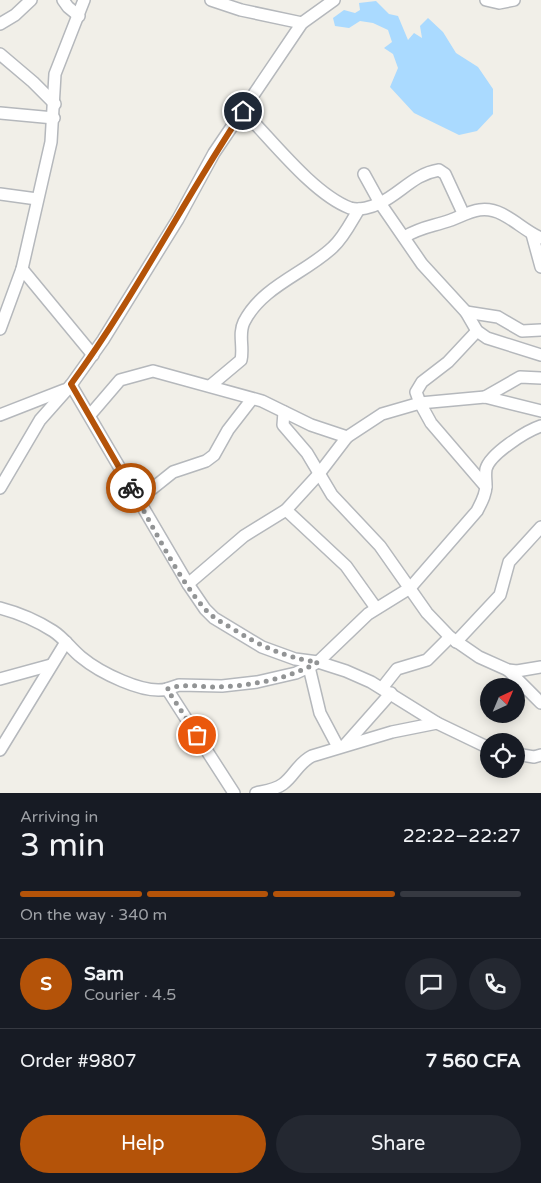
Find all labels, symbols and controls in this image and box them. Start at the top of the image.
pin [222,90,264,132]
icon: home [229,97,257,125]
courier [106,463,156,513]
icon: bike [117,474,145,502]
north arrow [480,678,525,722]
map controls [480,678,525,778]
pin [176,714,218,756]
icon: bag [183,721,211,749]
button: locate [480,733,525,778]
text: Arriving in [20,807,98,827]
text: 22:22–22:27 [403,825,521,847]
text: 3 min [20,827,105,865]
text: On the way · 340 m [20,905,167,925]
button: chat [405,958,457,1010]
button: phone [469,958,521,1010]
text: Sam [84,963,124,985]
text: S [40,973,52,995]
text: Courier · 4.5 [84,985,176,1005]
text: Order #9807 [20,1050,137,1072]
text: 7 560 CFA [425,1050,521,1072]
button: Help [20,1115,266,1173]
button: Share [276,1115,521,1173]

